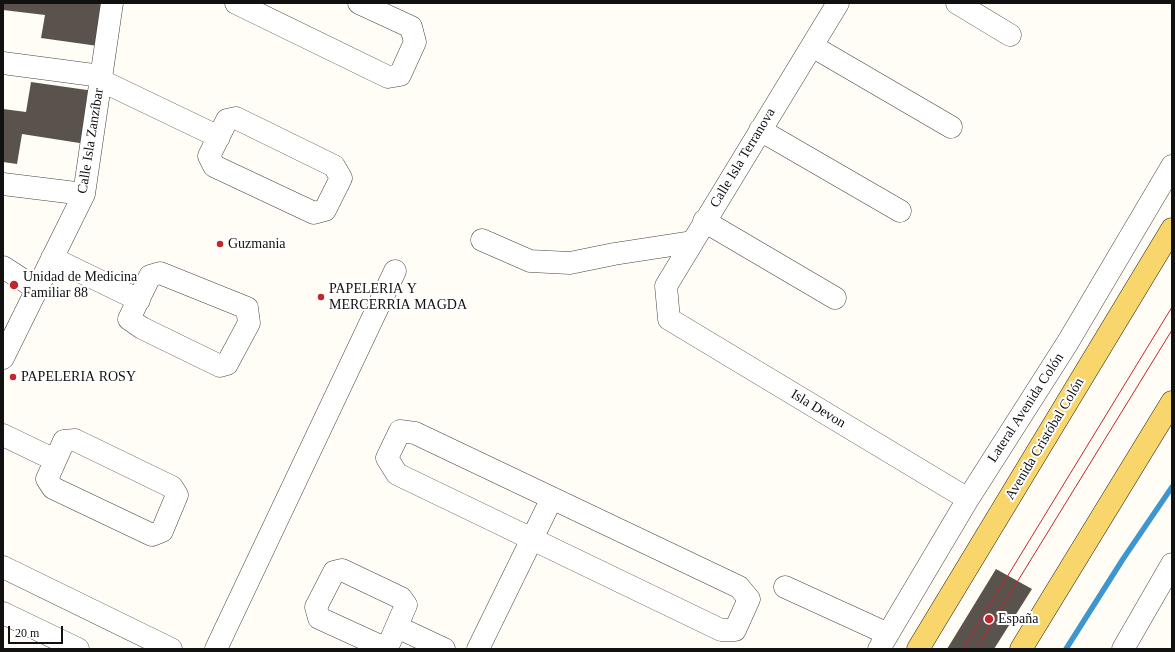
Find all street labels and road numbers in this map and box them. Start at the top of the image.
street label: Calle Isla Zanzíbar [74,87,108,195]
street label: Calle Isla Terranova [707,105,779,211]
street label: Lateral Avenida Colón [984,350,1068,466]
street label: Avenida Cristóbal Colón [1002,375,1088,503]
street label: Isla Devon [788,386,848,432]

